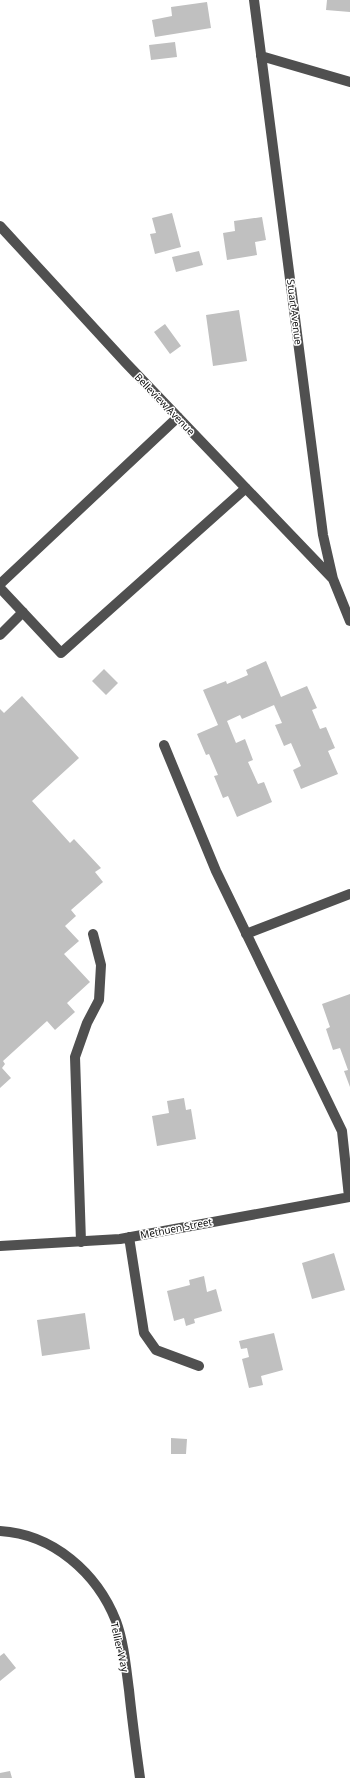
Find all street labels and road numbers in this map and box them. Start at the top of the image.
street label: Stuart Avenue [284,278,306,346]
street label: Belleview Avenue [132,370,198,438]
street label: Methuen Street [139,1214,213,1242]
street label: Tellier Way [107,1621,133,1674]

